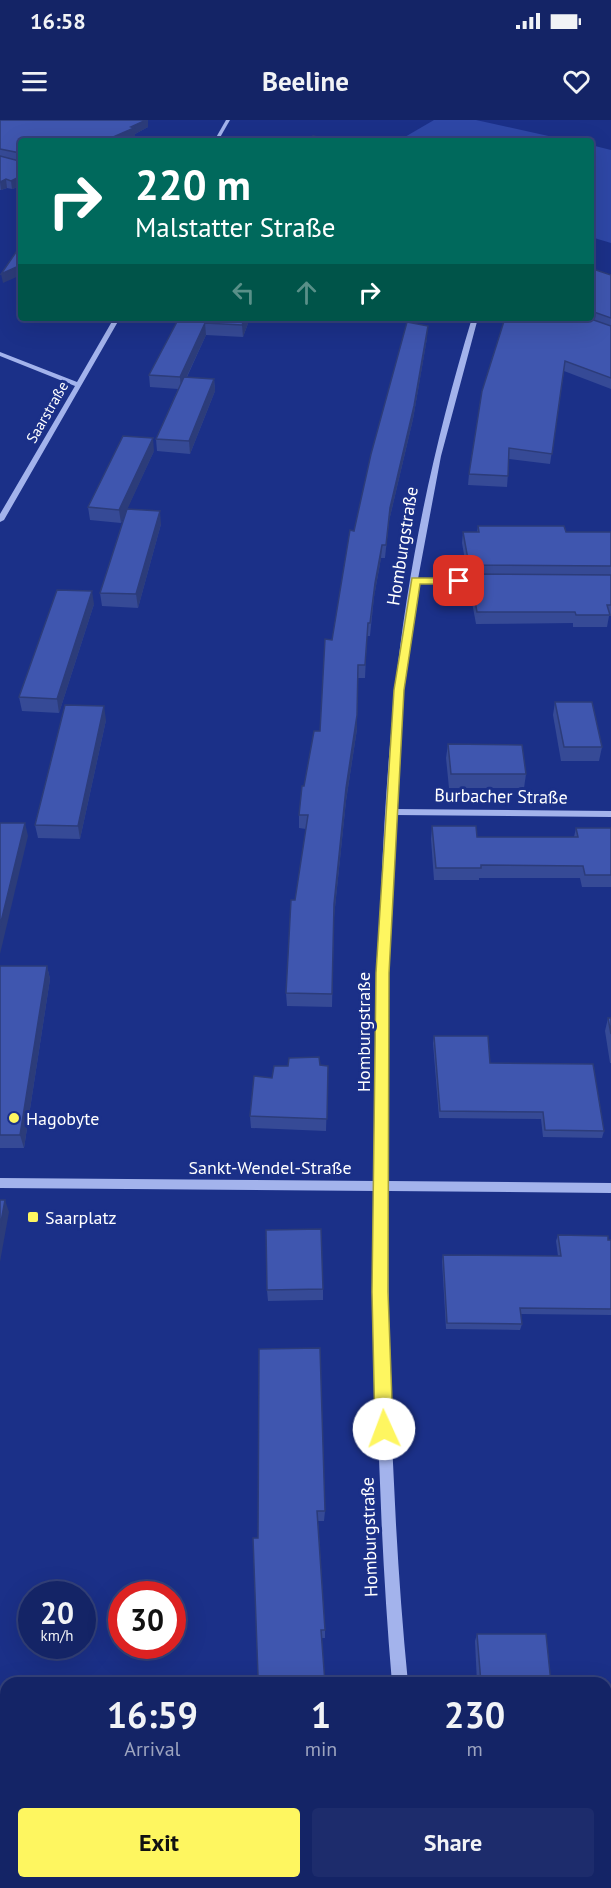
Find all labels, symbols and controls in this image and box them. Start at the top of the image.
text: 16:58 [30,7,86,35]
text: Beeline [262,64,349,98]
icon: menu [18,65,51,98]
icon: heart [560,65,593,98]
text: 220 m [135,157,251,212]
icon: right [36,162,114,240]
text: Malstatter Straße [135,210,335,244]
icon: left [227,276,260,309]
icon: ahead [290,276,323,309]
icon: right [353,276,386,309]
street label: Saarstraße [22,378,72,446]
street label: Homburgstraße [381,485,423,607]
pin [433,555,484,606]
icon: arrive [442,564,475,597]
street label: Burbacher Straße [434,783,568,809]
street label: Homburgstraße [352,972,375,1092]
place label: Hagobyte [26,1107,99,1130]
marker: Hagobyte [7,1111,21,1125]
street label: Sankt-Wendel-Straße [188,1156,352,1179]
place label: Saarplatz [45,1206,117,1229]
marker: Saarplatz [26,1210,40,1224]
position arrow [352,1397,416,1461]
street label: Homburgstraße [355,1477,383,1597]
speed limit sign: 30 [108,1581,186,1659]
text: 20 [40,1593,74,1632]
text: km/h [41,1626,73,1645]
text: 16:59 [107,1691,198,1738]
text: 1 [311,1691,331,1738]
text: 230 [444,1691,505,1738]
text: Arrival [124,1736,180,1762]
text: min [305,1736,337,1762]
text: m [467,1736,483,1762]
button: Exit [18,1808,300,1877]
button: Share [312,1808,594,1877]

